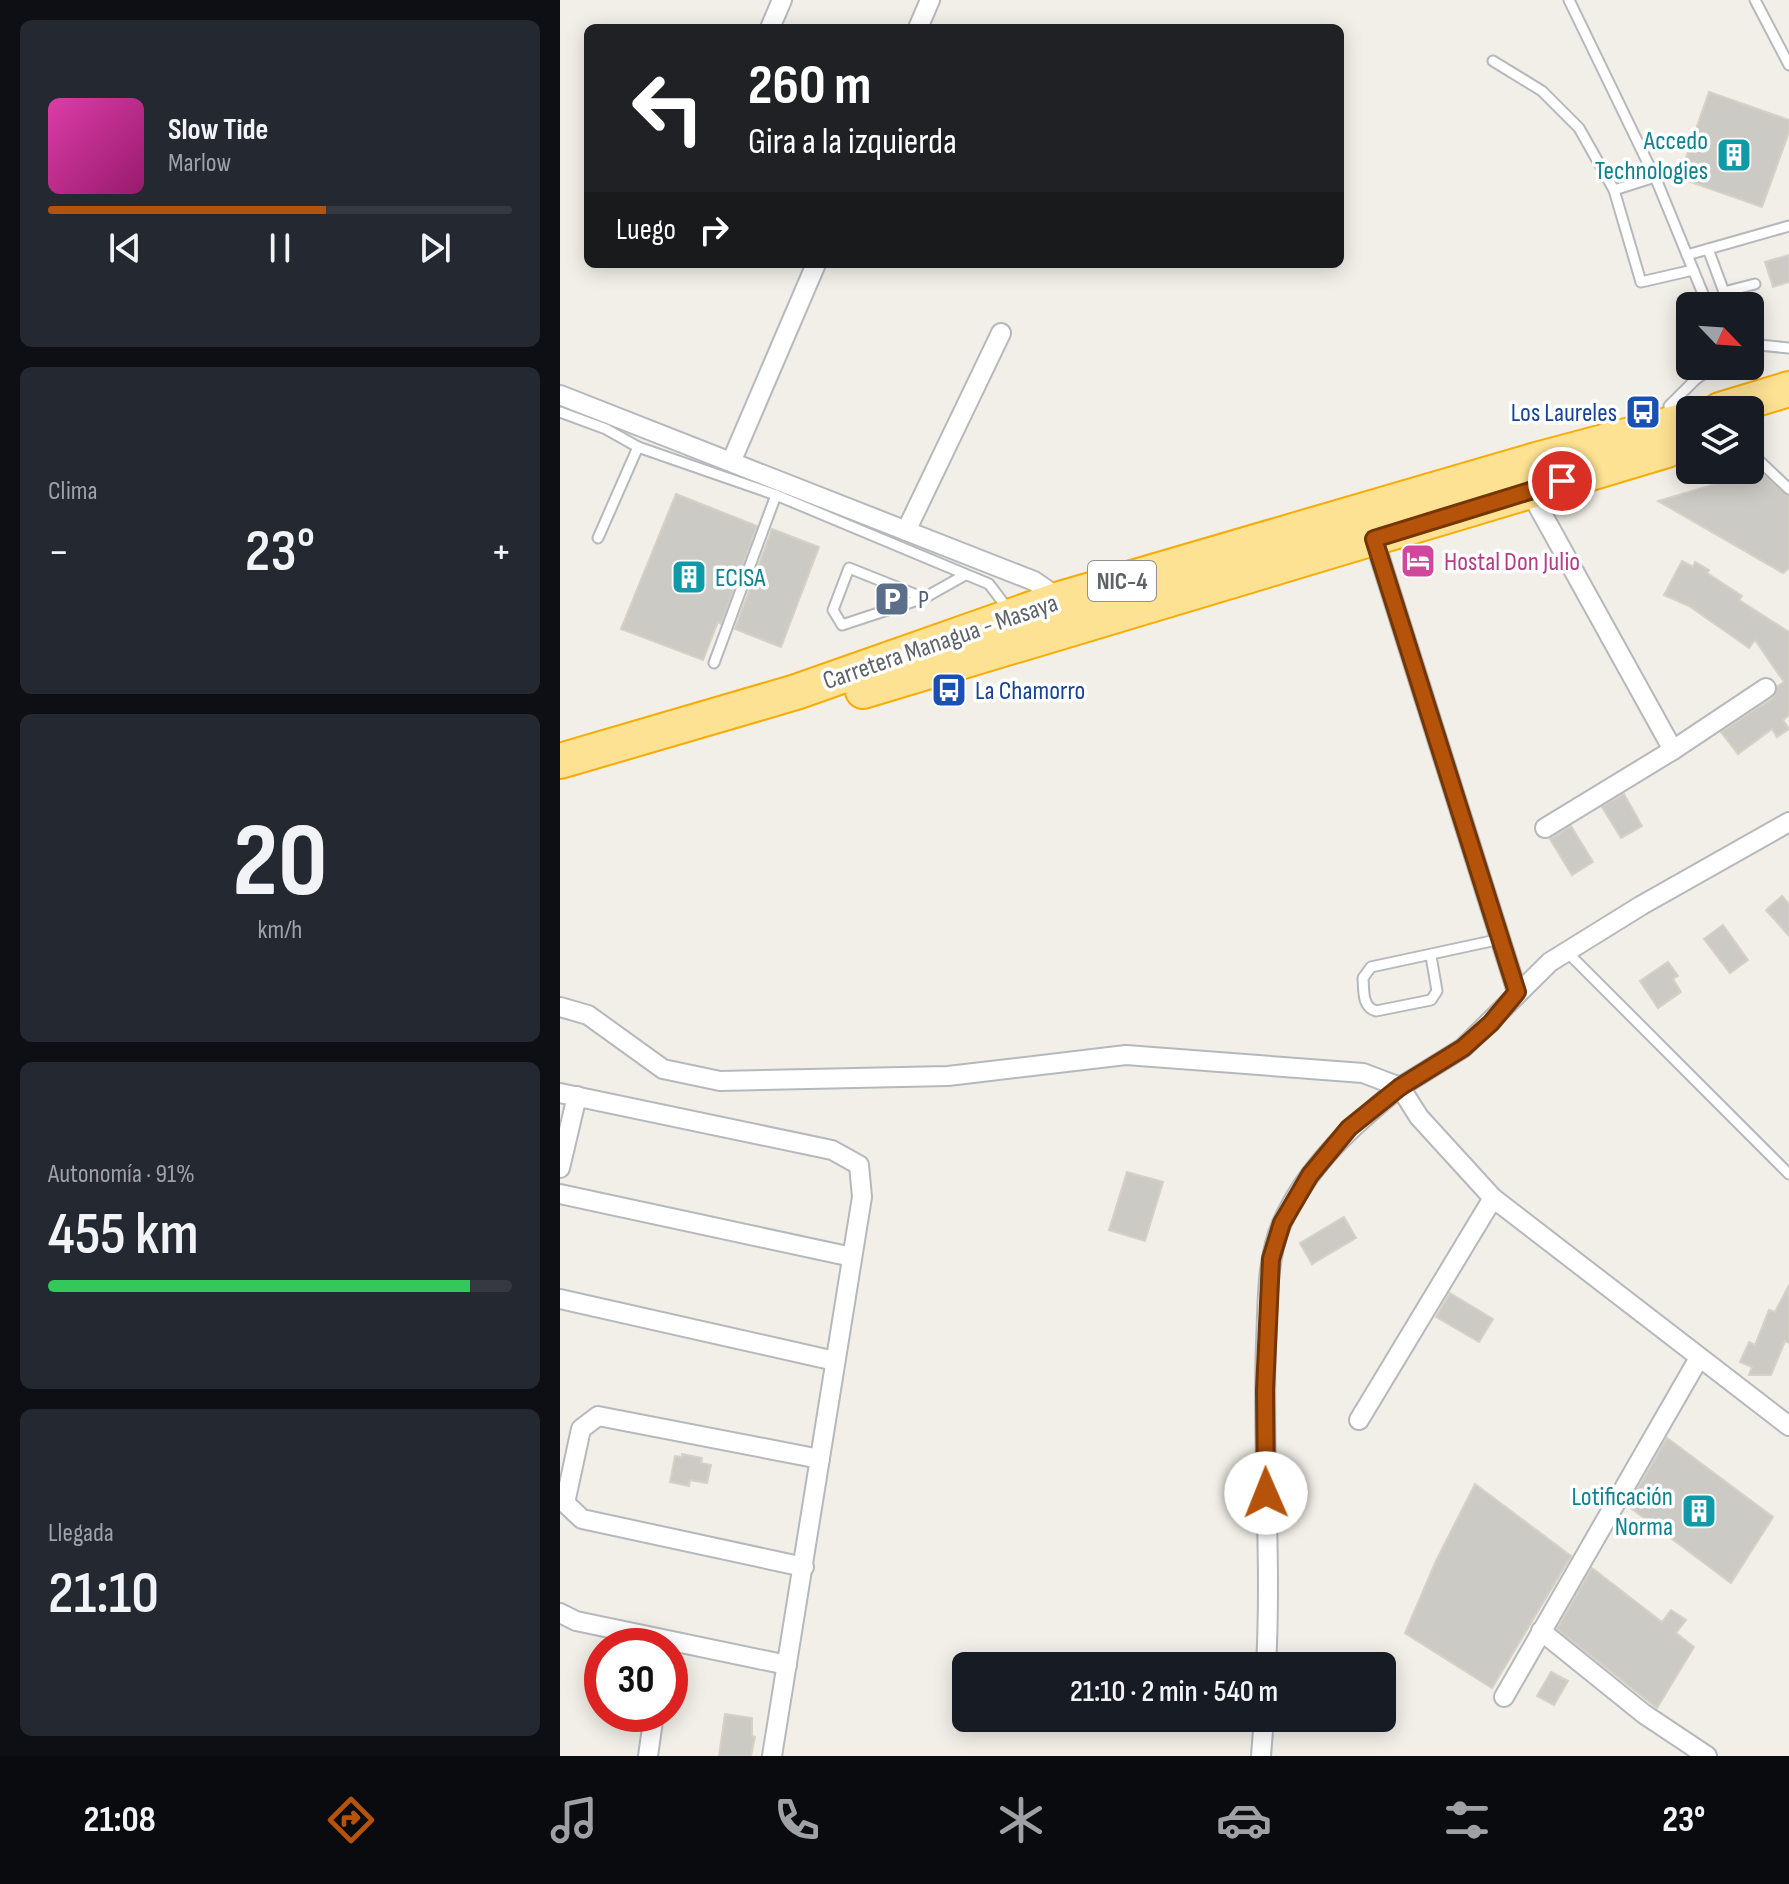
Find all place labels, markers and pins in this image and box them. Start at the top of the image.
place label: Accedo Technologies [1595,126,1708,187]
building icon: Accedo Technologies [1715,136,1753,174]
bus stop icon: Los Laureles [1624,393,1662,431]
place label: Los Laureles [1511,398,1617,429]
pin [1528,447,1596,515]
hotel icon: Hostal Don Julio [1399,542,1437,580]
place label: Hostal Don Julio [1444,547,1580,578]
building icon: ECISA [670,558,708,596]
place label: ECISA [715,563,766,594]
parking icon: P [873,580,911,618]
place label: P [918,585,929,616]
bus stop icon: La Chamorro [930,671,968,709]
place label: La Chamorro [975,676,1085,707]
place label: Lotificación Norma [1572,1482,1673,1543]
building icon: Lotificación Norma [1680,1492,1718,1530]

